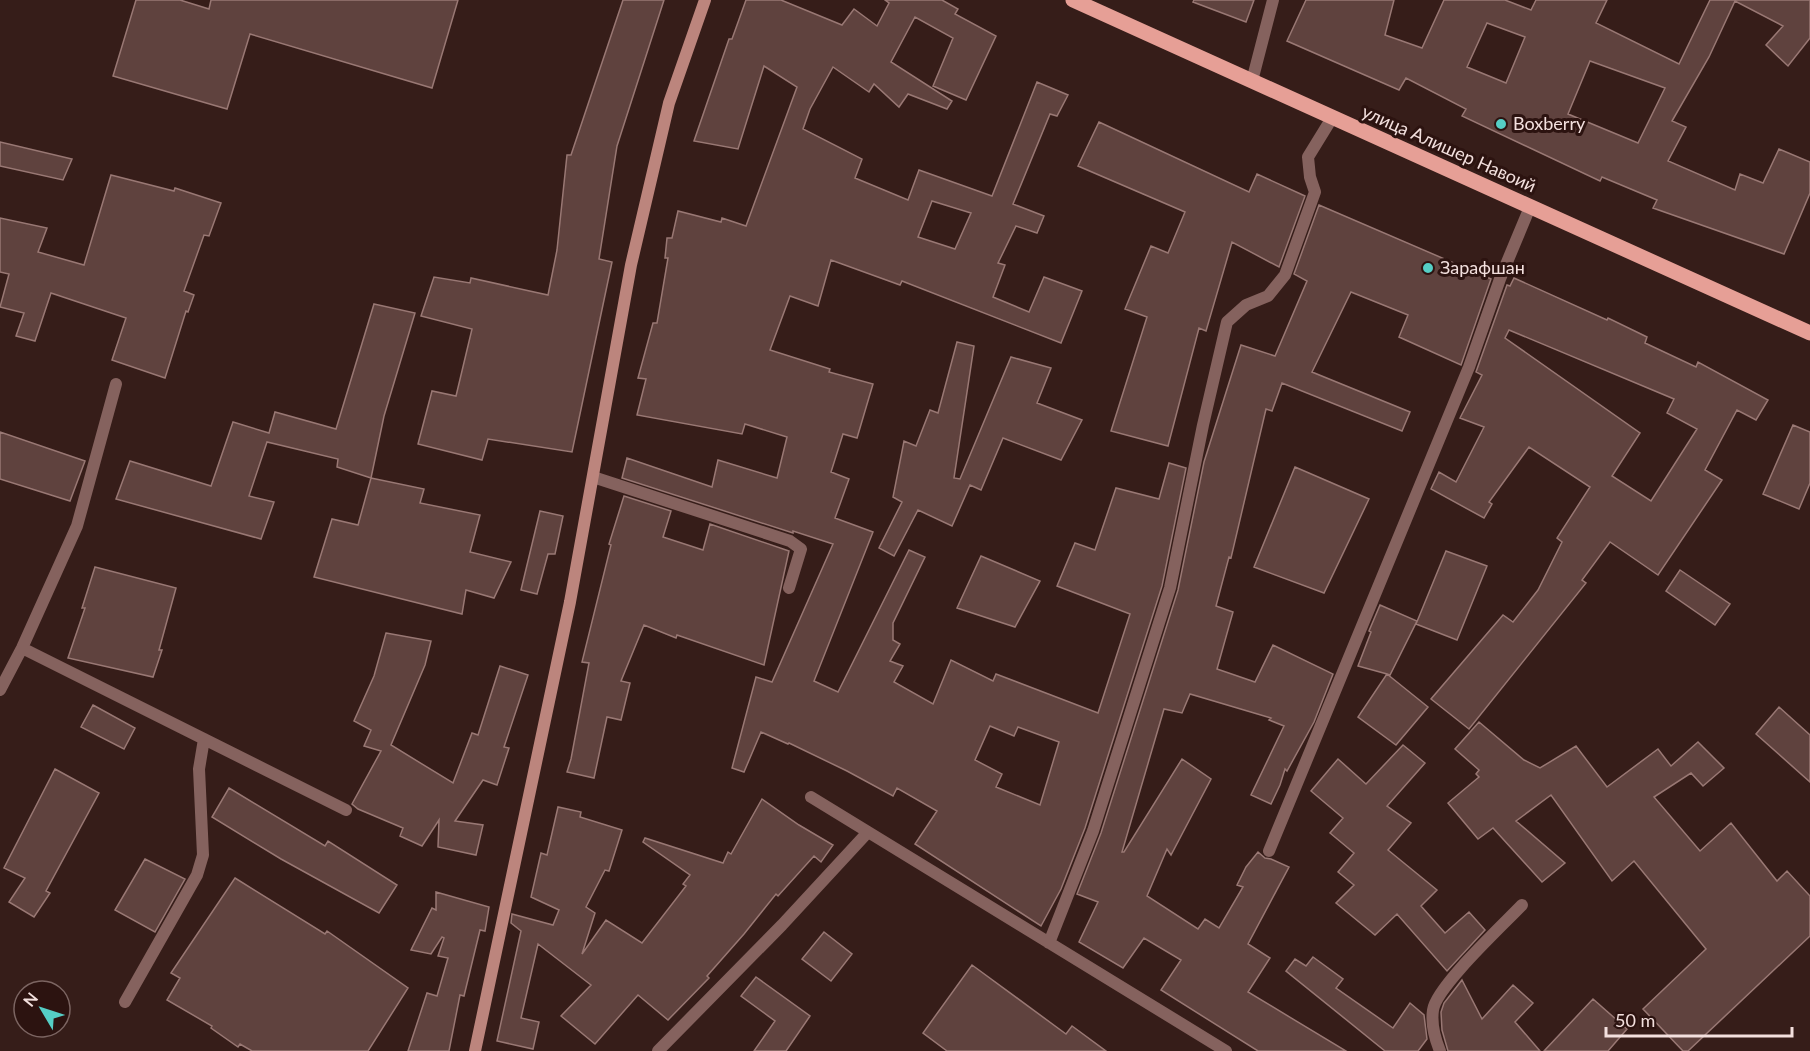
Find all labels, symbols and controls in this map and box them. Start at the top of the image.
street label: улица Алишер Навоий [1359,100,1540,196]
place label: Boxberry [1513,112,1586,134]
marker: Boxberry [1494,117,1508,131]
place label: Зарафшан [1440,256,1525,278]
marker: Зарафшан [1421,261,1435,275]
north arrow [12,979,72,1039]
text: N [19,988,41,1010]
scale bar [1606,1000,1792,1038]
text: 50 m [1615,1009,1655,1031]

